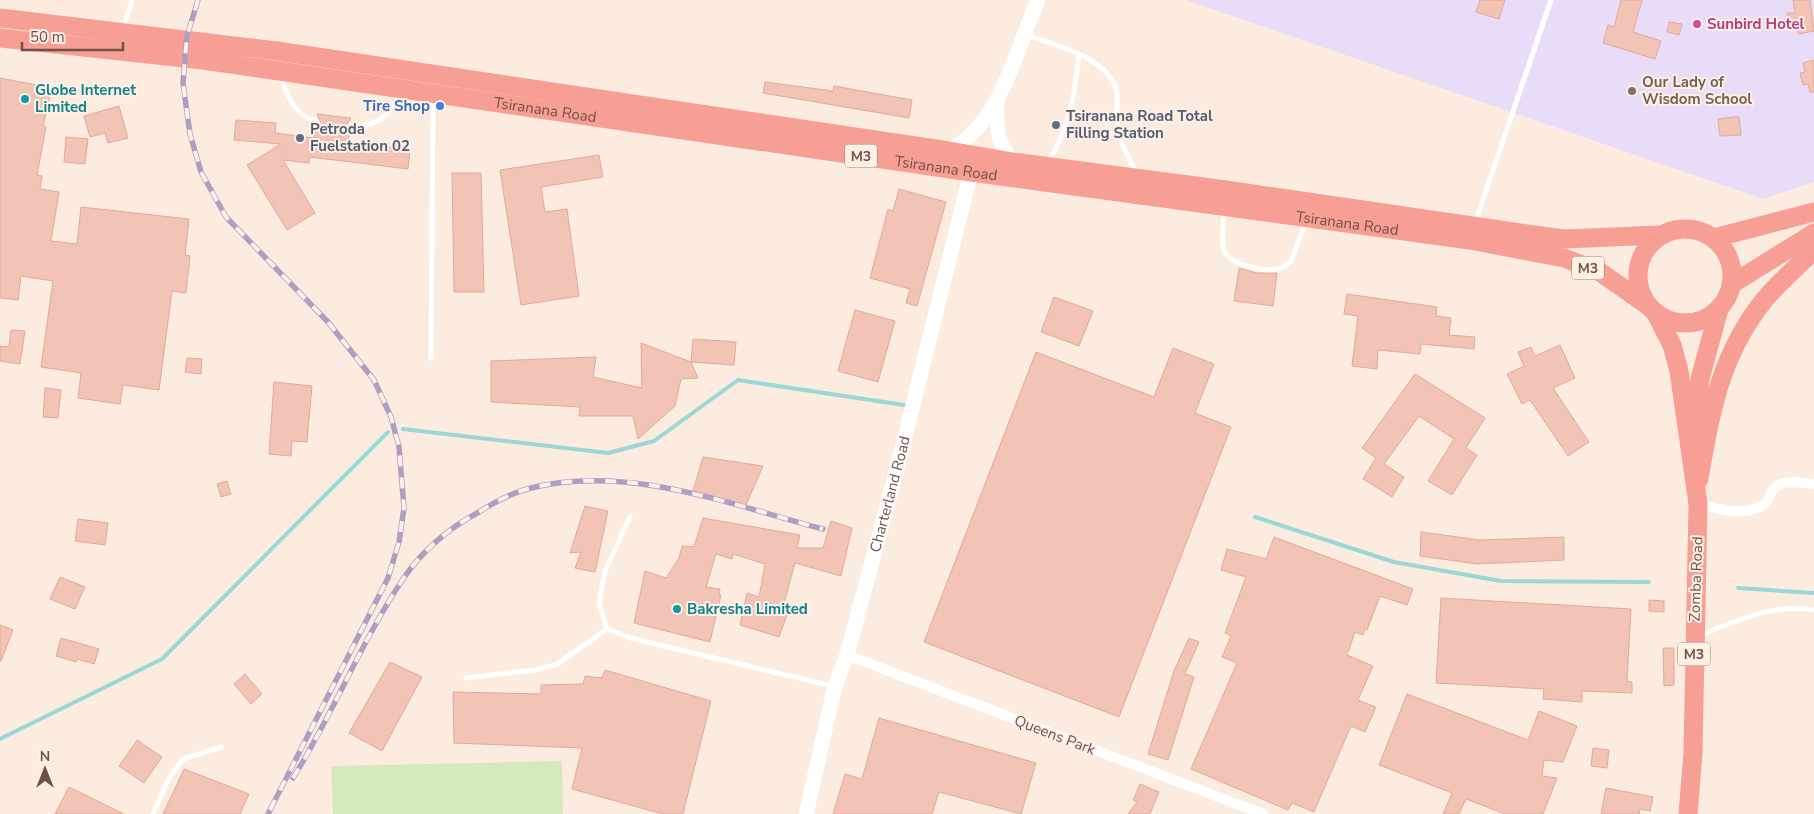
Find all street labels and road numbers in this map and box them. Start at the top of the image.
street label: Tsiranana Road [492,93,598,127]
road number: M3 [845,144,877,168]
street label: Tsiranana Road [893,151,999,185]
street label: Tsiranana Road [1295,206,1400,240]
road number: M3 [1572,256,1604,280]
street label: Charterland Road [865,434,915,554]
street label: Zomba Road [1685,536,1707,622]
road number: M3 [1678,642,1710,666]
street label: Queens Park [1012,710,1099,760]

